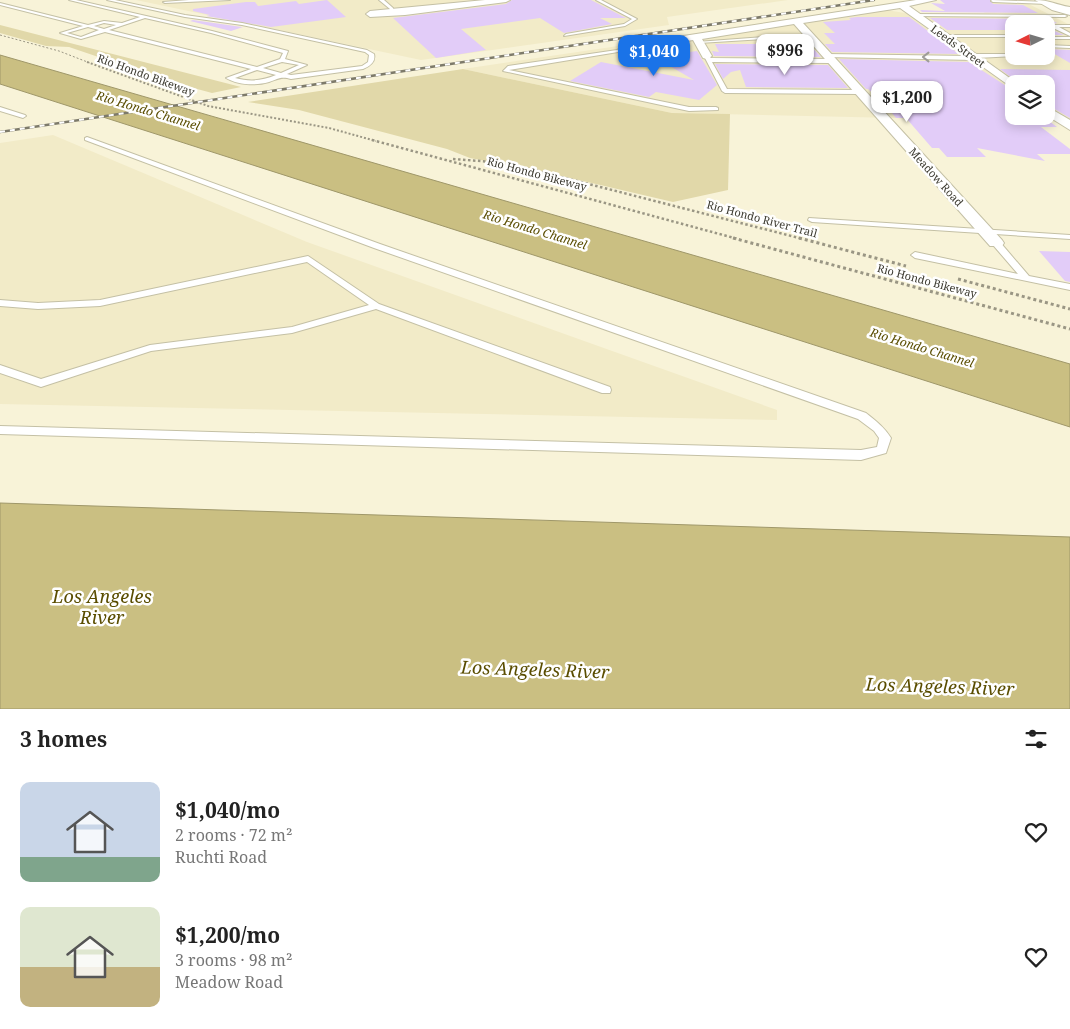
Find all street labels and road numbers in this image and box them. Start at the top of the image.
street label: Leeds Street [928,21,989,71]
street label: Rio Hondo Bikeway [95,50,198,99]
street label: Meadow Road [906,144,967,209]
street label: Rio Hondo Bikeway [486,153,589,194]
street label: Rio Hondo River Trail [705,197,820,241]
street label: Rio Hondo Bikeway [876,260,979,301]

